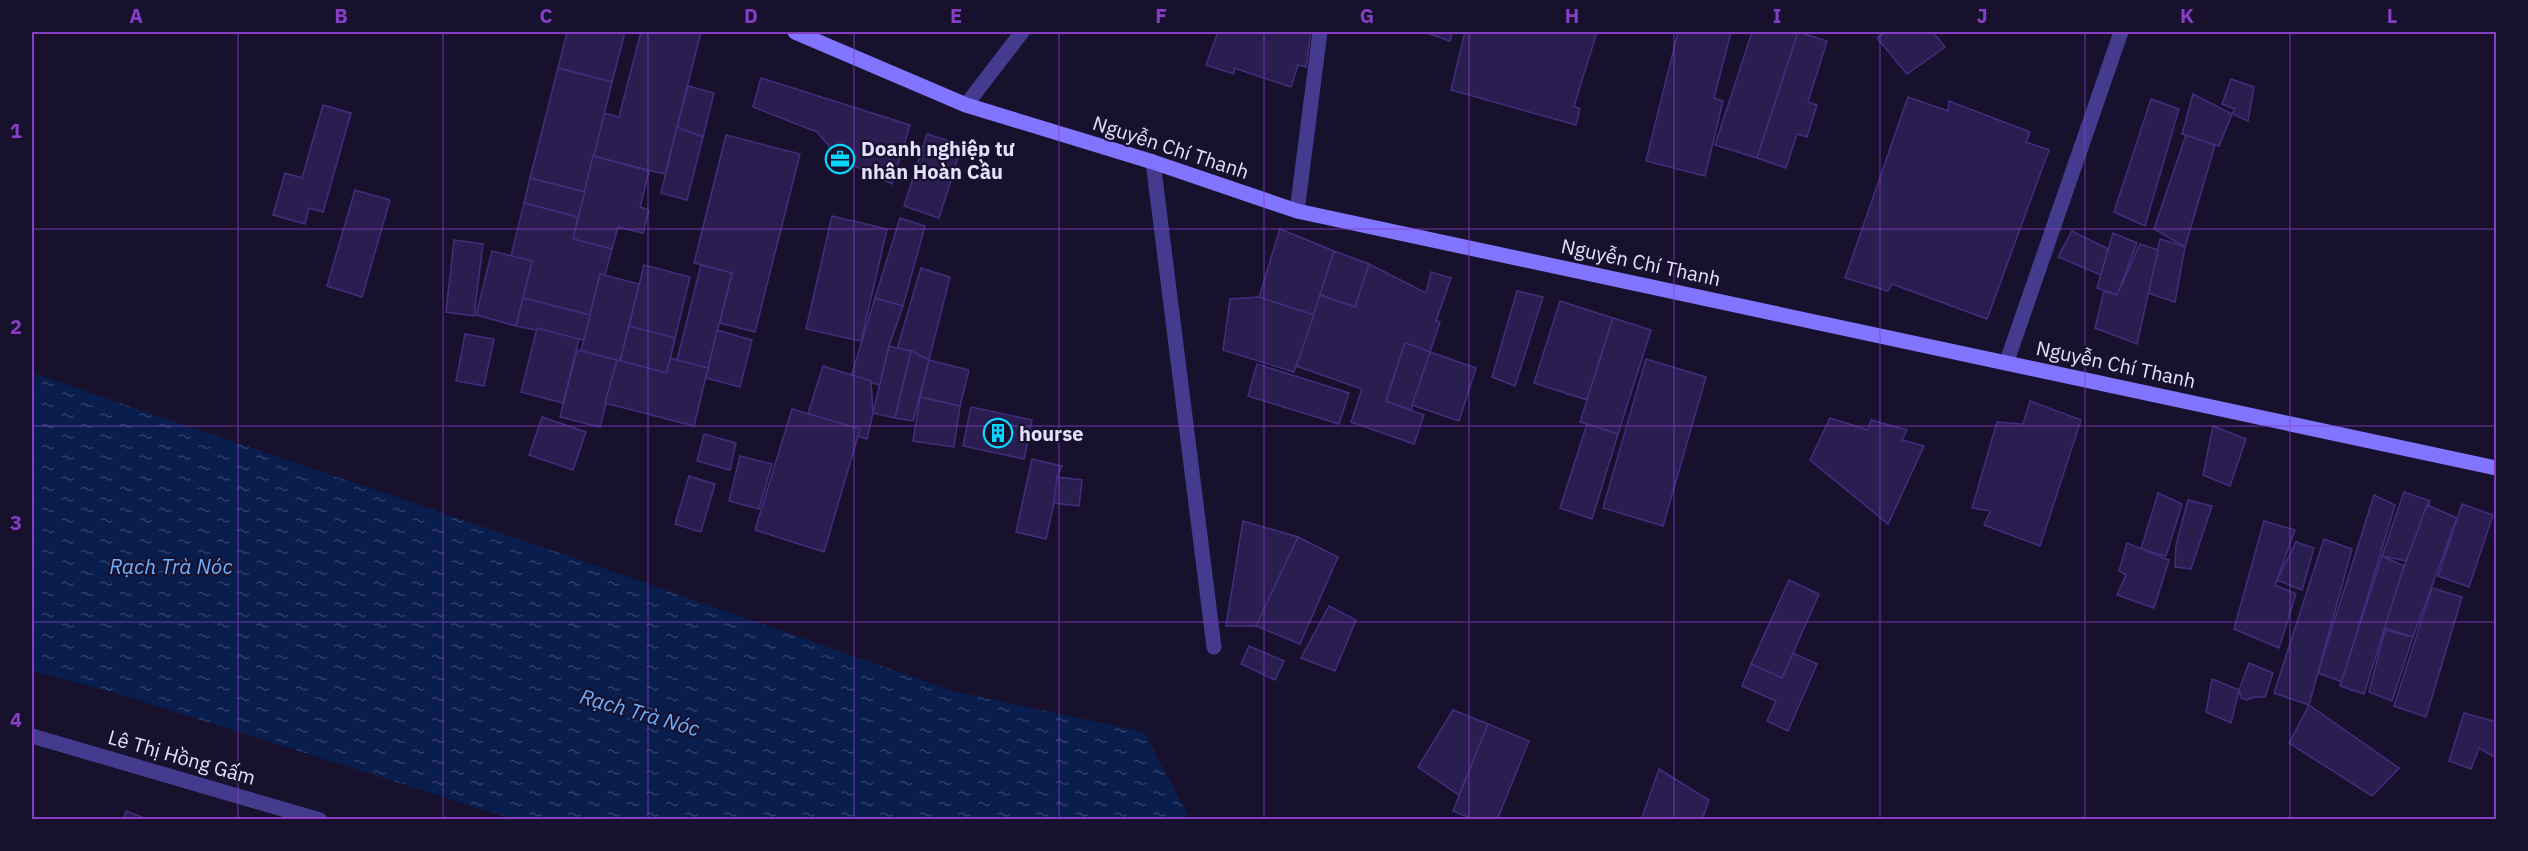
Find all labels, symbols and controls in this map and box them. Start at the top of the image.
text: A [129,2,143,29]
text: B [334,2,348,29]
text: C [539,2,553,29]
text: D [744,2,758,29]
text: E [950,2,962,29]
text: F [1155,2,1167,29]
text: G [1360,2,1374,29]
text: H [1565,2,1579,29]
text: I [1773,2,1781,29]
text: J [1976,2,1988,29]
text: K [2180,2,2194,29]
text: L [2387,2,2397,29]
street label: Nguyễn Chí Thanh [1089,109,1253,185]
text: 1 [10,117,22,144]
place label: Doanh nghiệp tư nhân Hoàn Cầu [861,135,1015,185]
office icon: Doanh nghiệp tư nhân Hoàn Cầu [824,143,856,175]
street label: Nguyễn Chí Thanh [1559,232,1723,292]
text: 2 [10,313,22,340]
street label: Nguyễn Chí Thanh [2034,334,2198,394]
building icon: hourse [982,417,1014,449]
place label: hourse [1019,420,1084,447]
text: 3 [10,509,22,536]
water label: Rạch Trà Nóc [109,552,233,580]
water label: Rạch Trà Nóc [577,682,703,742]
text: 4 [10,706,22,733]
street label: Lê Thị Hồng Gấm [105,723,259,791]

